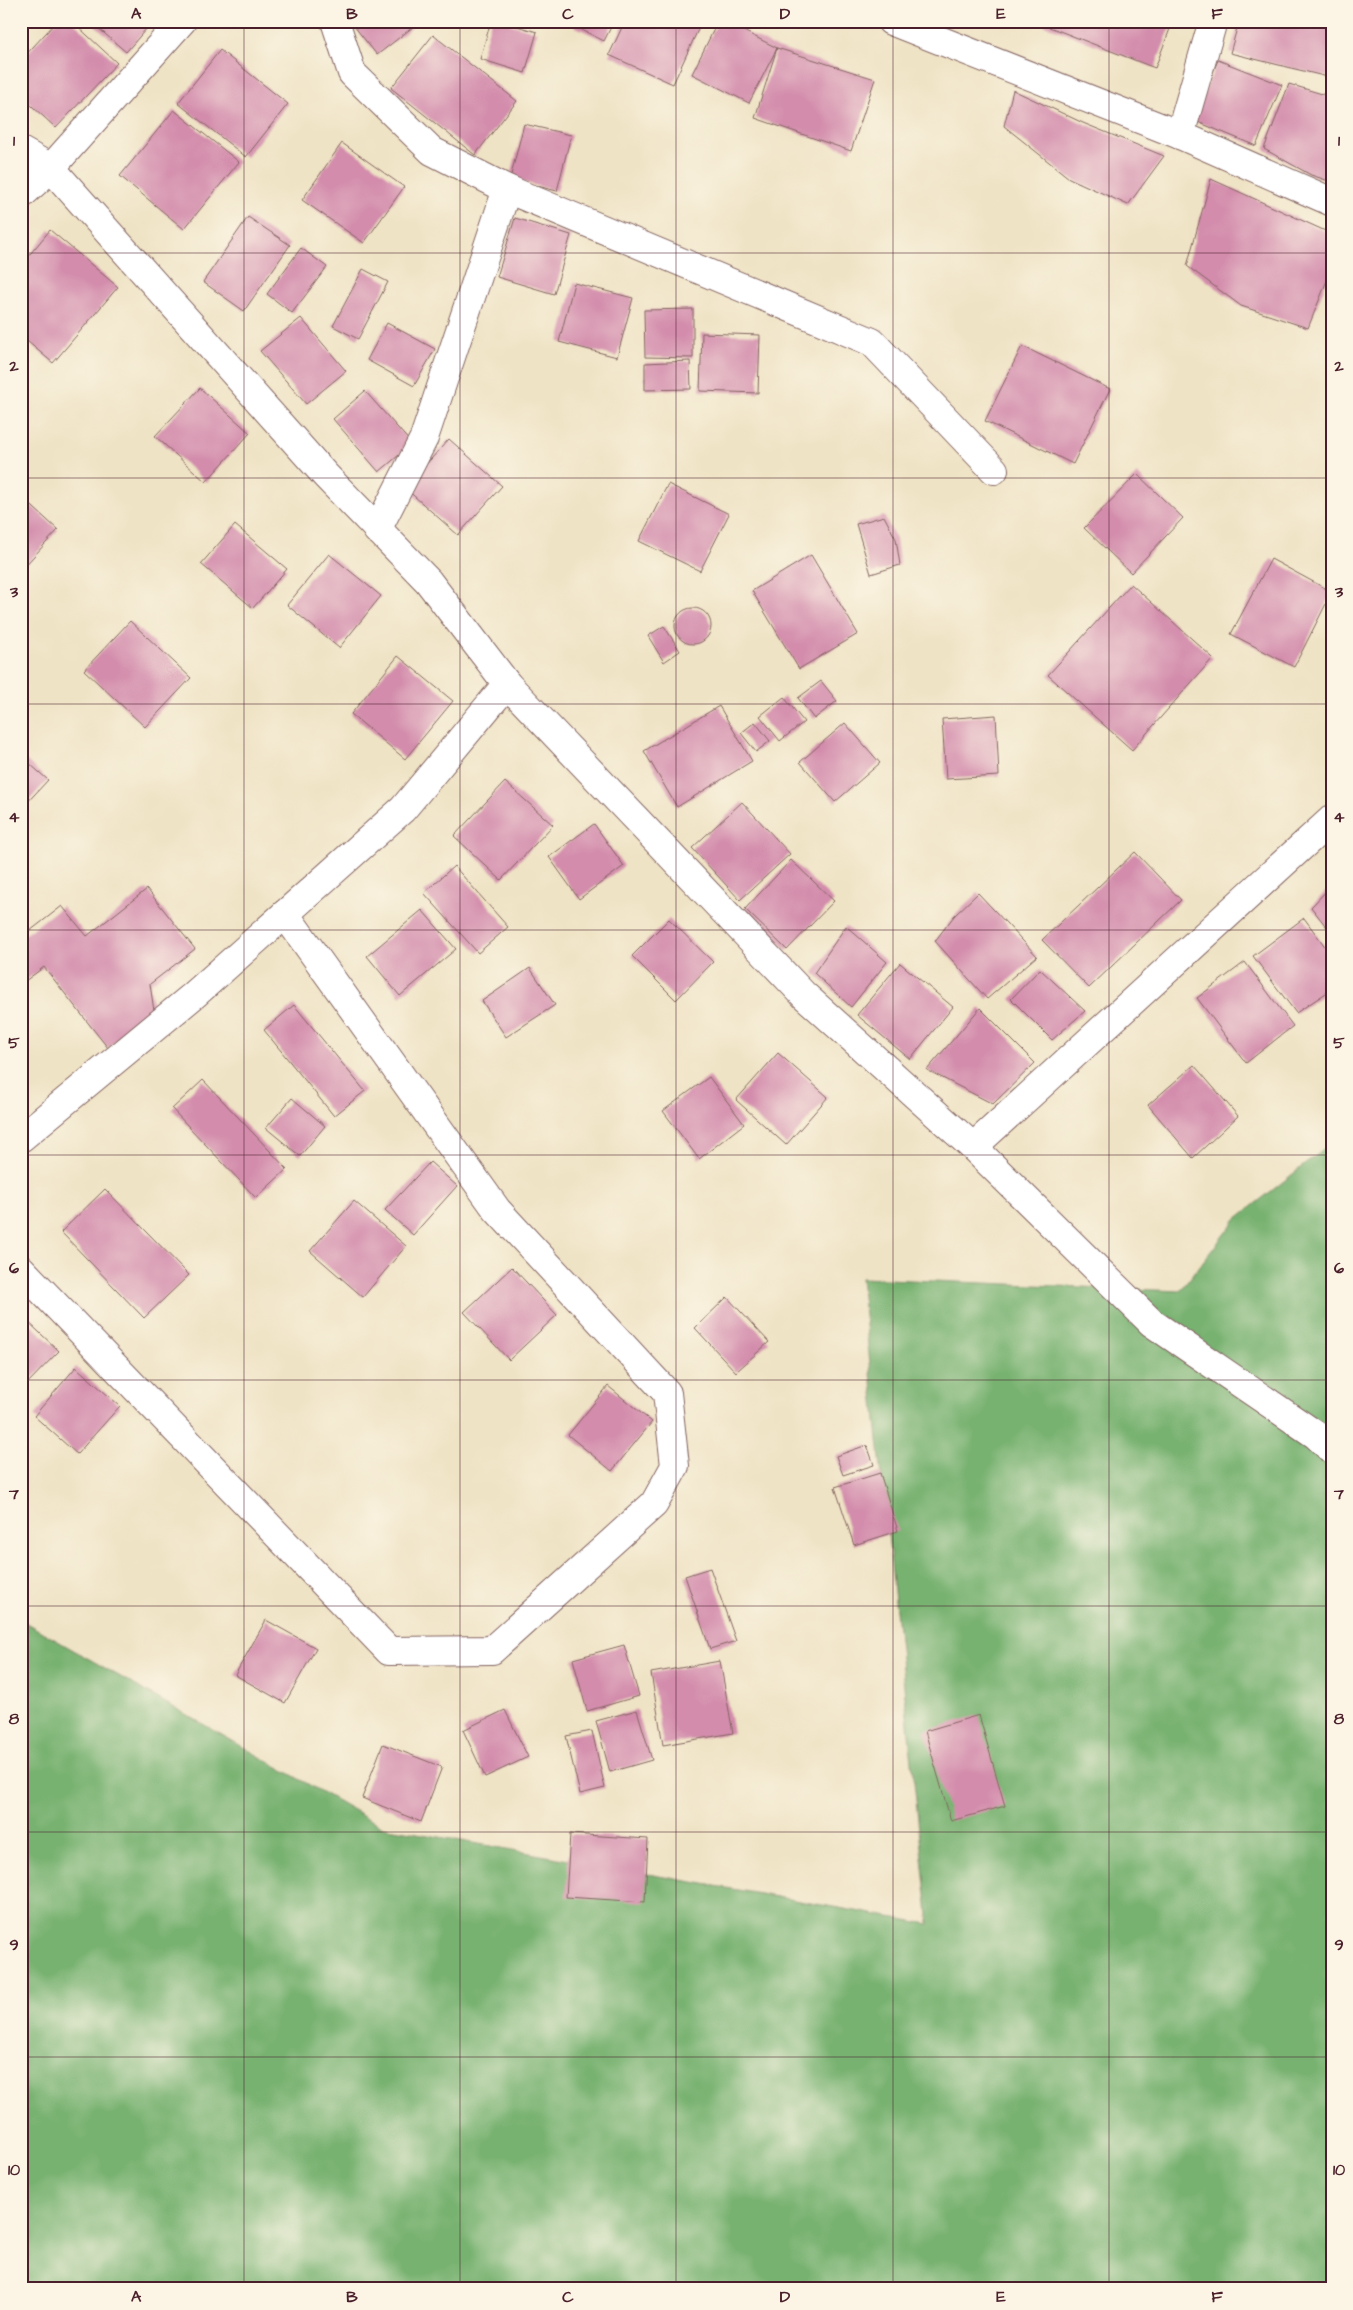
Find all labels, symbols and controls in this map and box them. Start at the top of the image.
text: A [131,3,142,25]
text: B [346,3,358,25]
text: C [562,3,574,25]
text: D [780,3,791,25]
text: E [996,3,1006,25]
text: F [1211,3,1223,25]
text: 1 [13,130,16,152]
text: 1 [1338,130,1341,152]
text: 2 [8,355,19,377]
text: 2 [1333,355,1344,377]
text: 3 [9,581,19,603]
text: 3 [1334,581,1344,603]
text: 4 [9,806,20,828]
text: 4 [1334,806,1345,828]
text: 5 [8,1032,20,1054]
text: 5 [1333,1032,1345,1054]
text: 6 [9,1257,19,1279]
text: 6 [1334,1257,1344,1279]
text: 7 [8,1483,19,1505]
text: 7 [1333,1483,1344,1505]
text: 8 [9,1708,20,1730]
text: 8 [1334,1708,1345,1730]
text: 9 [9,1934,19,1956]
text: 9 [1334,1934,1344,1956]
text: 10 [8,2159,20,2181]
text: 10 [1333,2159,1345,2181]
text: A [131,2286,142,2308]
text: B [346,2286,358,2308]
text: C [562,2286,574,2308]
text: D [780,2286,791,2308]
text: E [996,2286,1006,2308]
text: F [1211,2286,1223,2308]

